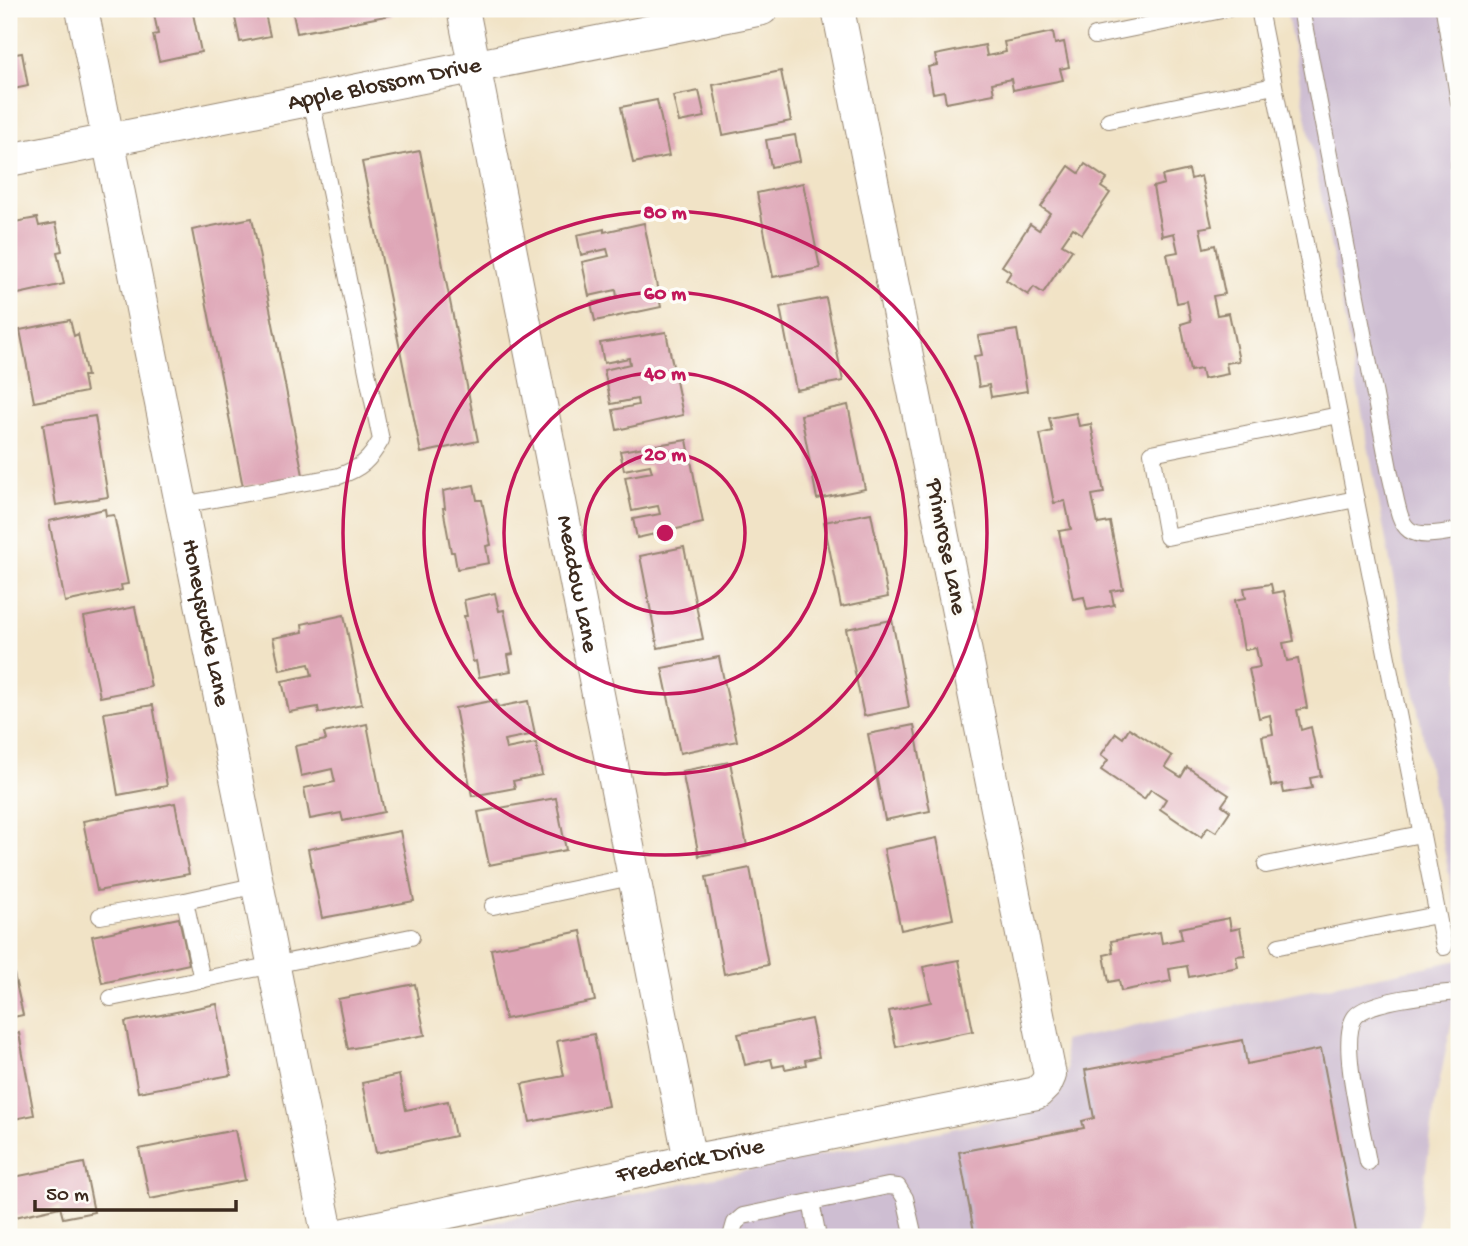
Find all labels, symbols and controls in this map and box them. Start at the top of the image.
street label: Apple Blossom Drive [285,51,484,118]
text: 80 m [643,202,687,227]
text: 60 m [644,283,686,308]
text: 40 m [643,363,686,388]
text: 20 m [644,444,686,469]
street label: Primrose Lane [917,476,972,618]
street label: Meadow Lane [549,513,604,656]
centre of rings [653,521,677,545]
street label: Honeysuckle Lane [174,537,236,710]
street label: Frederick Drive [613,1132,767,1191]
scale bar [35,1169,236,1213]
text: 50 m [46,1184,89,1209]

